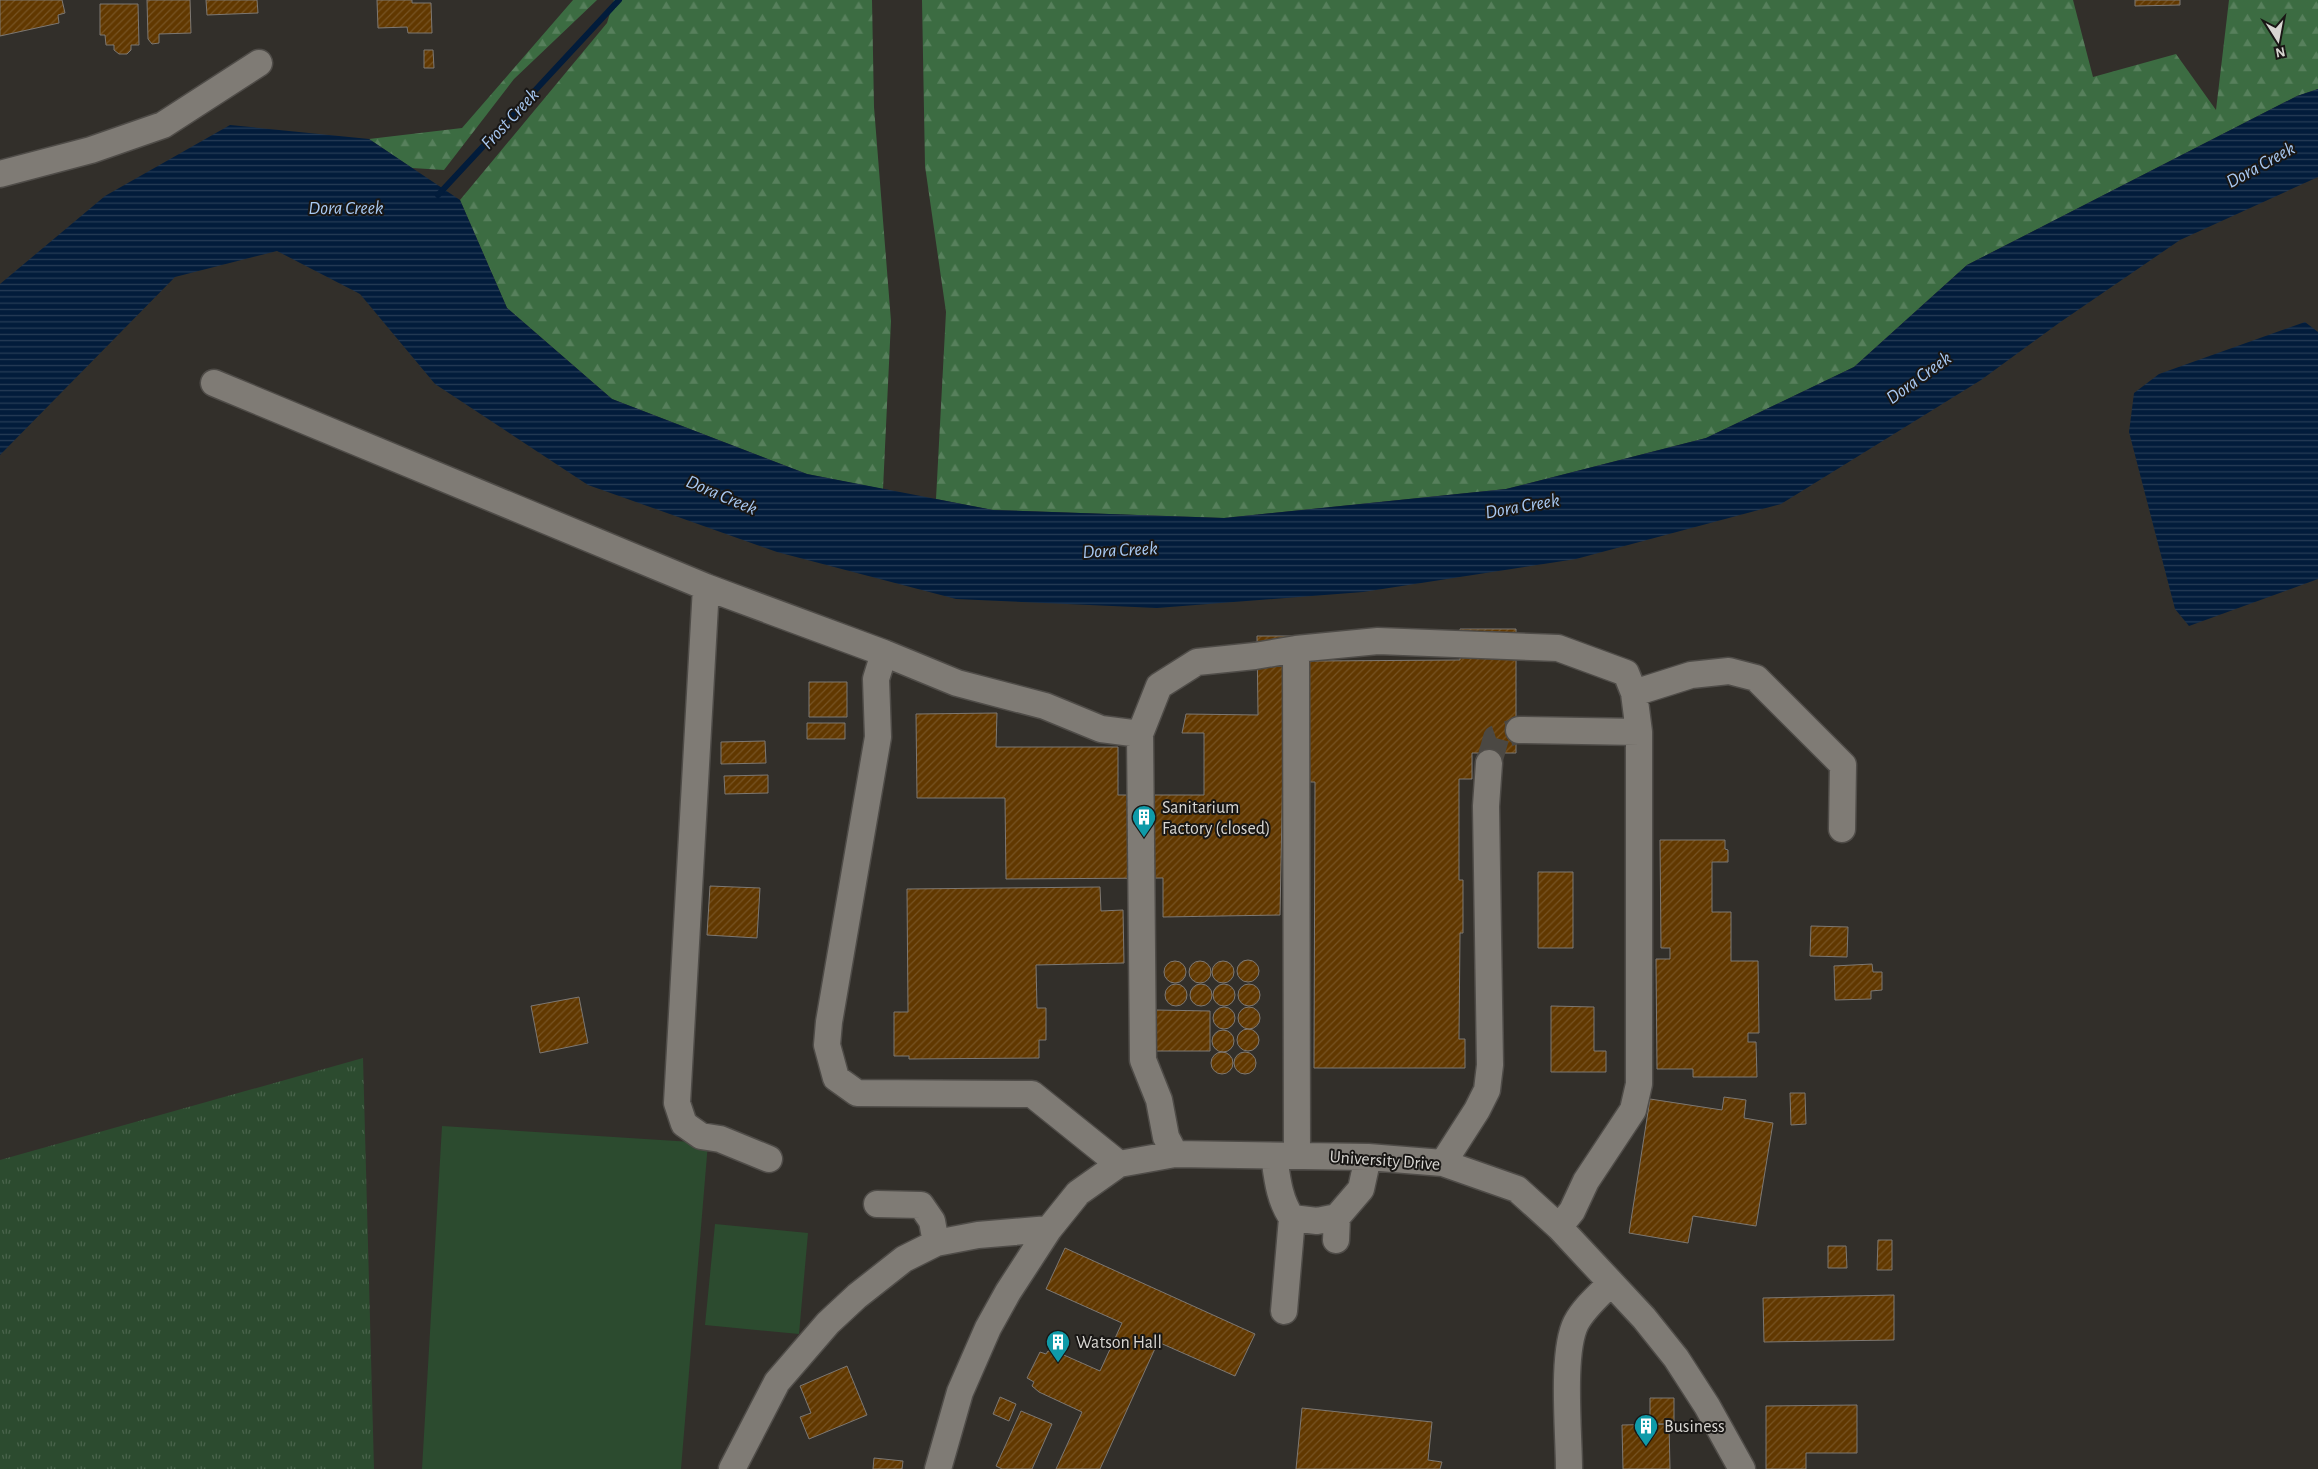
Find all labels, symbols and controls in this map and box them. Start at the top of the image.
north arrow [2253,15,2303,65]
text: N [2274,44,2286,60]
water label: Frost Creek [478,85,543,153]
water label: Dora Creek [2223,139,2298,192]
water label: Dora Creek [308,199,384,218]
water label: Dora Creek [1883,348,1955,408]
water label: Dora Creek [683,472,760,519]
water label: Dora Creek [1484,491,1561,522]
water label: Dora Creek [1082,539,1158,562]
place label: Sanitarium Factory (closed) [1162,799,1271,838]
building icon: Sanitarium Factory (closed) [1131,804,1157,838]
street label: University Drive [1329,1148,1441,1174]
building icon: Watson Hall [1045,1329,1071,1363]
place label: Watson Hall [1076,1334,1162,1352]
building icon: Business [1633,1413,1659,1447]
place label: Business [1664,1418,1725,1436]

